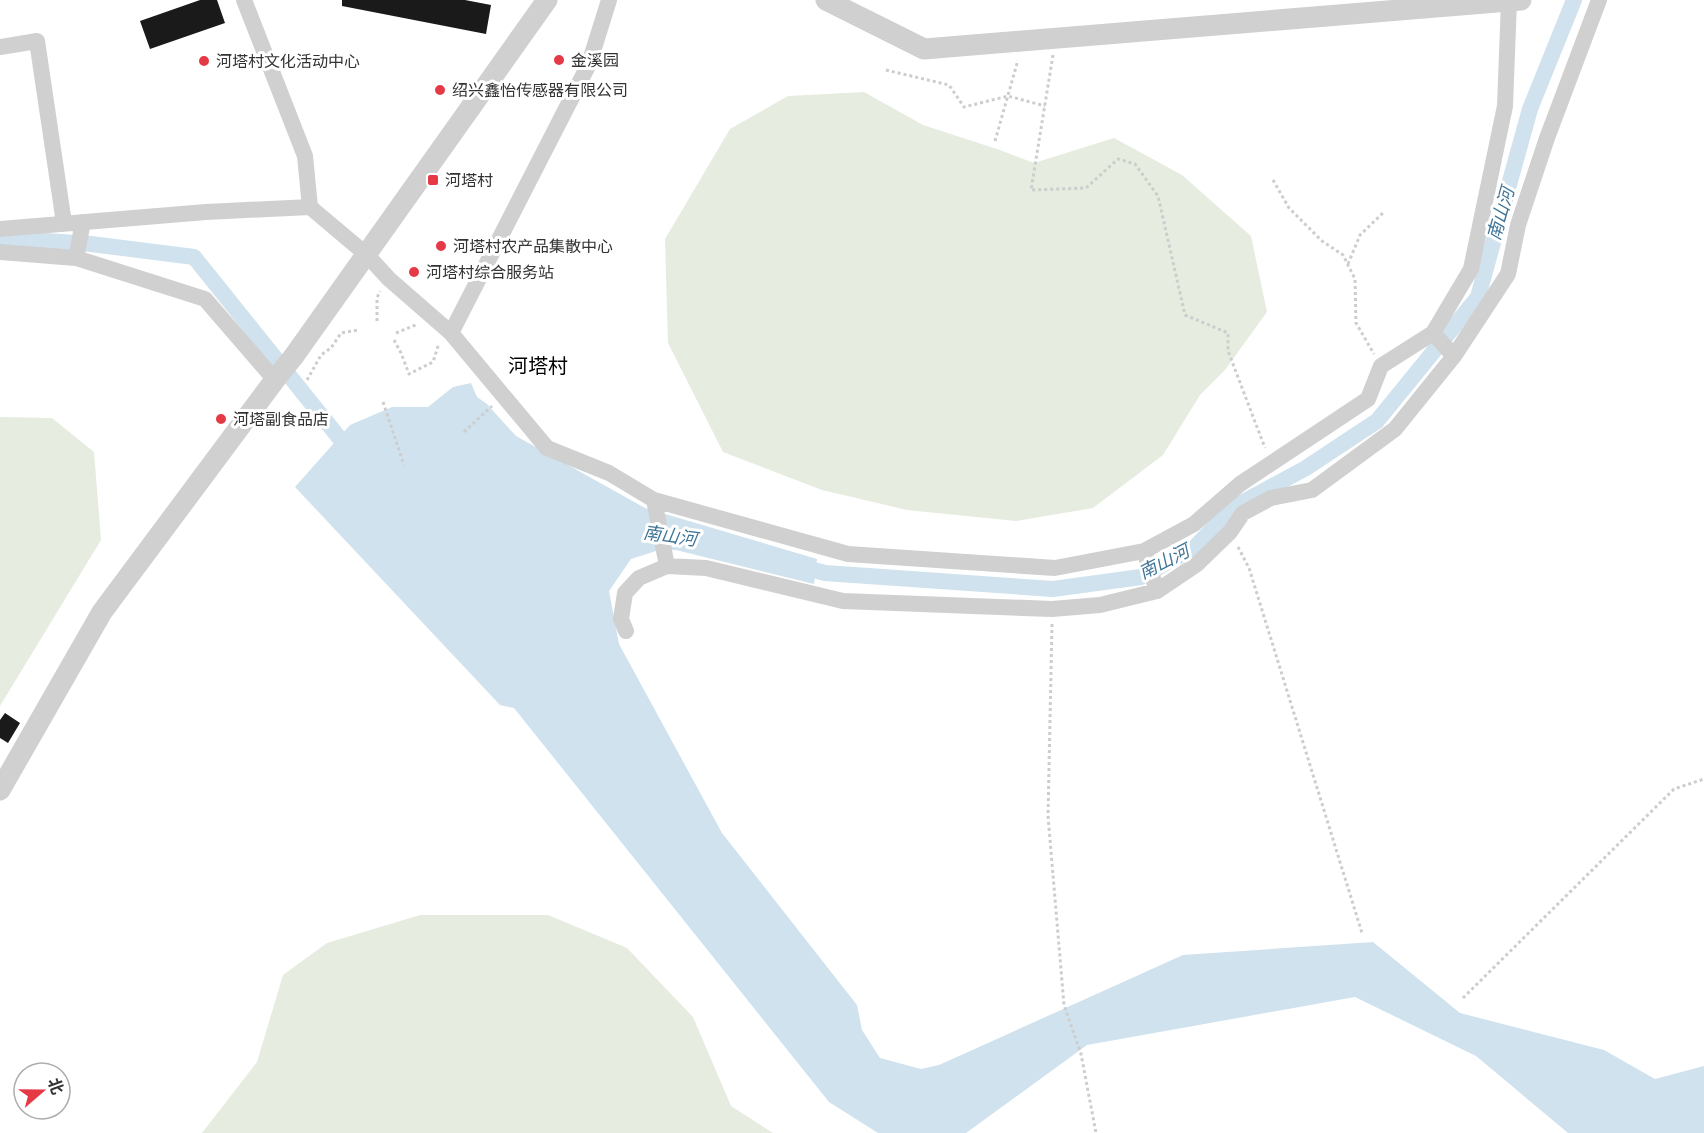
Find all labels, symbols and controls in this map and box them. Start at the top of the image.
place label: 金溪园 [571,51,619,70]
place label: 河塔村文化活动中心 [216,52,360,71]
marker: 金溪园 [552,53,566,67]
marker: 河塔村文化活动中心 [197,54,211,68]
place label: 绍兴鑫怡传感器有限公司 [452,81,628,100]
marker: 绍兴鑫怡传感器有限公司 [433,83,447,97]
place label: 河塔村 [445,171,493,190]
marker: 河塔村 [426,173,440,187]
water label: 南山河 [1483,182,1520,243]
place label: 河塔村农产品集散中心 [453,237,613,256]
marker: 河塔村农产品集散中心 [434,239,448,253]
place label: 河塔村综合服务站 [426,263,554,282]
marker: 河塔村综合服务站 [407,265,421,279]
district label: 河塔村 [508,354,568,378]
place label: 河塔副食品店 [233,410,329,429]
marker: 河塔副食品店 [214,412,228,426]
water label: 南山河 [642,521,701,551]
water label: 南山河 [1135,539,1196,584]
north arrow [12,1061,72,1121]
text: 北 [44,1075,67,1097]

